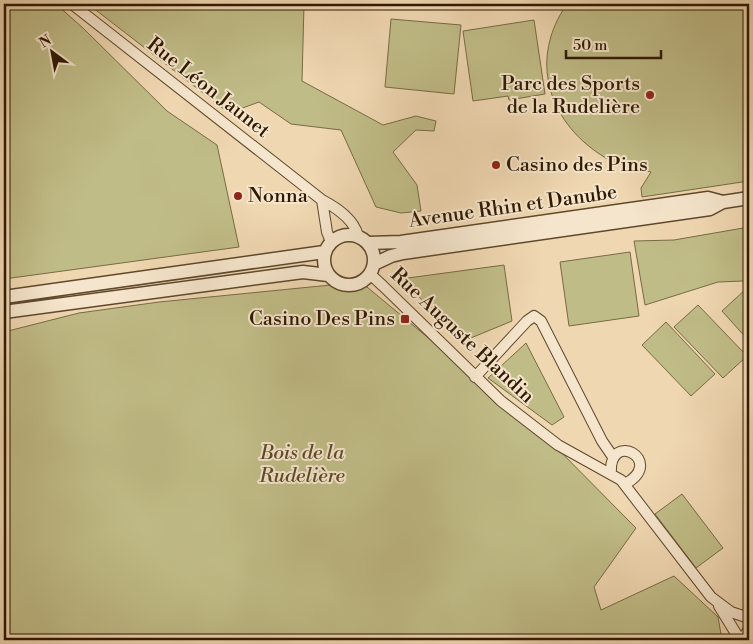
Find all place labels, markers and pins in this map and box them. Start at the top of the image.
place label: Parc des Sports de la Rudelière [501,72,640,120]
marker: Parc des Sports de la Rudelière [644,89,656,101]
place label: Casino des Pins [506,153,648,178]
marker: Casino des Pins [490,159,502,171]
place label: Nonna [248,184,309,209]
marker: Nonna [232,190,244,202]
place label: Casino Des Pins [249,307,395,332]
marker: Casino Des Pins [399,313,411,325]

